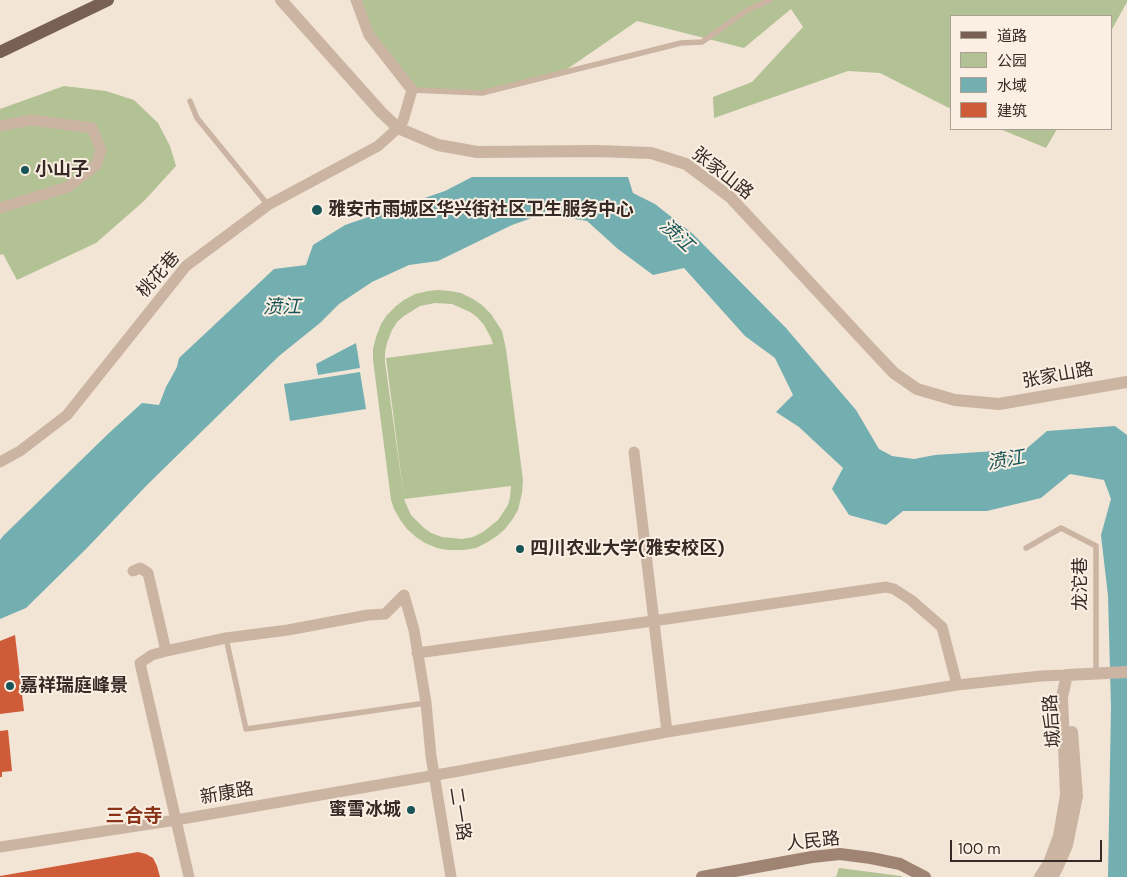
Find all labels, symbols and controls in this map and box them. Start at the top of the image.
legend [950,15,1112,130]
text: 道路 [997,26,1027,46]
text: 公园 [997,51,1027,71]
text: 水域 [997,76,1027,96]
text: 建筑 [997,101,1027,121]
street label: 张家山路 [687,143,757,205]
place label: 小山子 [35,159,89,181]
marker: 小山子 [19,164,31,176]
place label: 雅安市雨城区华兴街社区卫生服务中心 [328,199,634,221]
marker: 雅安市雨城区华兴街社区卫生服务中心 [310,203,324,217]
water label: 𣸣江 [654,215,698,257]
street label: 桃花巷 [133,248,185,302]
water label: 𣸣江 [263,297,301,319]
street label: 张家山路 [1021,359,1095,393]
water label: 𣸣江 [985,446,1027,476]
place label: 四川农业大学(雅安校区) [530,538,725,560]
marker: 四川农业大学(雅安校区) [514,543,526,555]
street label: 龙沱巷 [1070,557,1092,611]
place label: 嘉祥瑞庭峰景 [20,675,128,697]
marker: 嘉祥瑞庭峰景 [4,680,16,692]
street label: 城后路 [1040,693,1066,749]
street label: 新康路 [199,779,255,809]
street label: 二一路 [444,786,474,842]
place label: 蜜雪冰城 [329,799,401,821]
marker: 蜜雪冰城 [405,804,417,816]
district label: 三合寺 [106,806,162,828]
street label: 人民路 [785,828,841,856]
scale bar [952,830,1104,862]
text: 100 m [958,839,1001,859]

